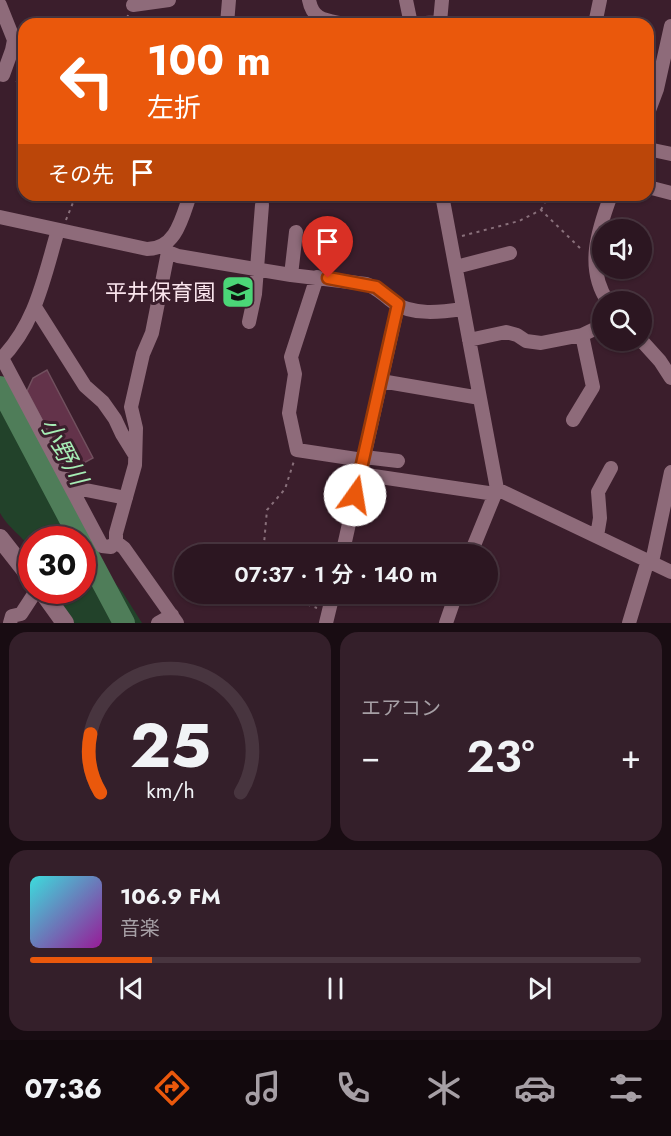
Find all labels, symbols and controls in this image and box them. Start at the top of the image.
text: 100 m [147,30,271,91]
icon: left [48,42,126,120]
text: 左折 [147,88,201,127]
icon: arrive [126,156,159,189]
text: その先 [48,158,114,190]
pin [302,216,353,278]
map controls [592,219,652,351]
button: sound [592,219,652,279]
icon: arrive [311,225,344,258]
school or university icon: 平井保育園 [220,274,256,310]
place label: 平井保育園 [105,276,215,308]
button: search [592,291,652,351]
water label: 小野川 [32,411,98,494]
position arrow [323,463,387,527]
speed limit sign: 30 [18,526,96,604]
text: 07:37 · 1 分 · 140 m [235,558,437,590]
text: エアコン [361,694,441,723]
text: 25 [129,700,211,790]
text: 23° [466,724,535,789]
text: − [361,733,380,780]
text: + [621,733,641,780]
text: km/h [146,776,194,807]
text: 106.9 FM [120,880,221,912]
text: 音楽 [120,914,160,943]
icon: previous [115,972,148,1005]
icon: pause [319,972,352,1005]
icon: next [523,972,556,1005]
icon: directions [151,1067,193,1109]
icon: music [242,1067,284,1109]
icon: phone [332,1067,374,1109]
icon: climate [423,1067,465,1109]
icon: car [514,1067,556,1109]
icon: filters [605,1067,647,1109]
text: 07:36 [24,1069,102,1108]

